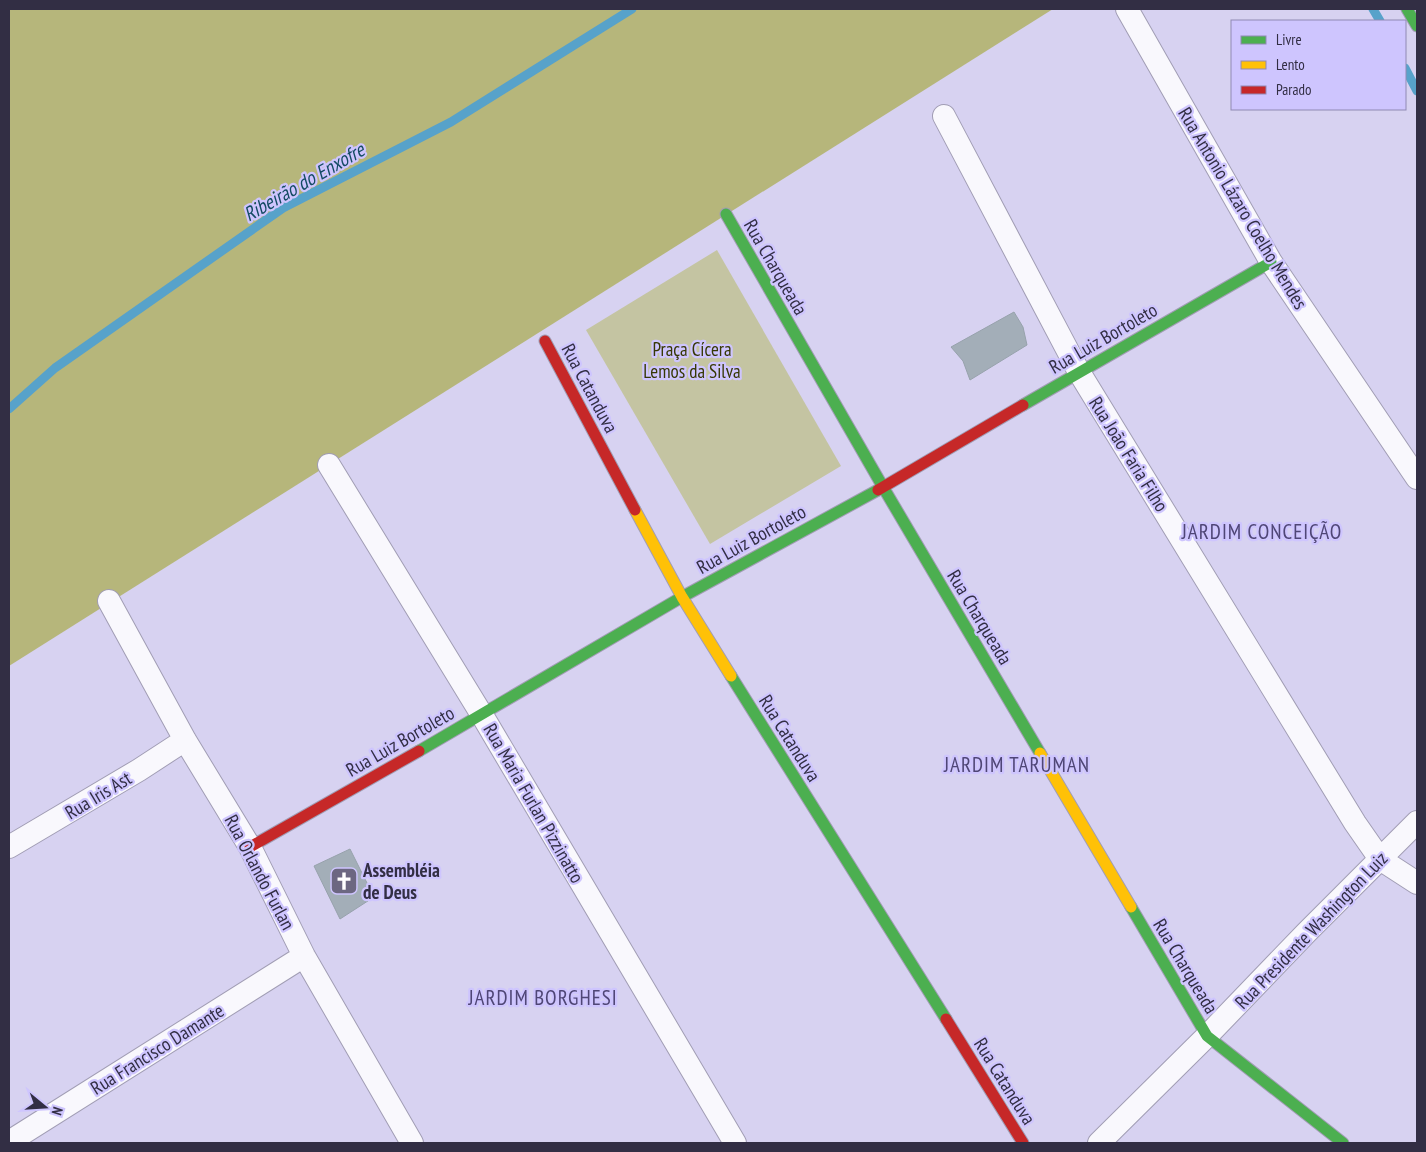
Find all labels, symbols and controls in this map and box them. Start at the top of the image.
legend [1231,20,1406,110]
text: Livre [1276,30,1302,49]
text: Lento [1276,55,1305,74]
text: Parado [1276,80,1311,99]
street label: Rua Antonio Lázaro Coelho Mendes [1173,103,1313,313]
water label: Ribeirão do Enxofre [239,136,371,227]
street label: Rua Charqueada [739,215,813,319]
street label: Rua Luiz Bortoleto [1045,297,1161,379]
park label: Praça Cícera Lemos da Silva [643,337,741,383]
street label: Rua Catanduva [556,339,624,437]
street label: Rua João Faria Filho [1084,392,1174,516]
street label: Rua Luiz Bortoleto [692,499,810,579]
district label: JARDIM CONCEIÇÃO [1181,518,1342,545]
street label: Rua Charqueada [942,565,1018,669]
street label: Rua Catanduva [754,690,826,786]
street label: Rua Luiz Bortoleto [342,700,458,782]
street label: Rua Maria Furlan Pizzinatto [479,719,589,887]
district label: JARDIM TARUMAN [943,751,1090,778]
street label: Rua Iris Ast [60,765,136,824]
street label: Rua Orlando Furlan [220,810,300,934]
street label: Rua Presidente Washington Luiz [1230,846,1392,1014]
place label: Assembléia de Deus [362,858,440,904]
church icon: Assembléia de Deus [329,866,359,896]
street label: Rua Charqueada [1148,914,1224,1018]
district label: JARDIM BORGHESI [467,984,618,1011]
street label: Rua Francisco Damante [86,998,228,1100]
street label: Rua Catanduva [969,1033,1041,1129]
north arrow [20,1082,70,1132]
text: N [48,1105,67,1117]

